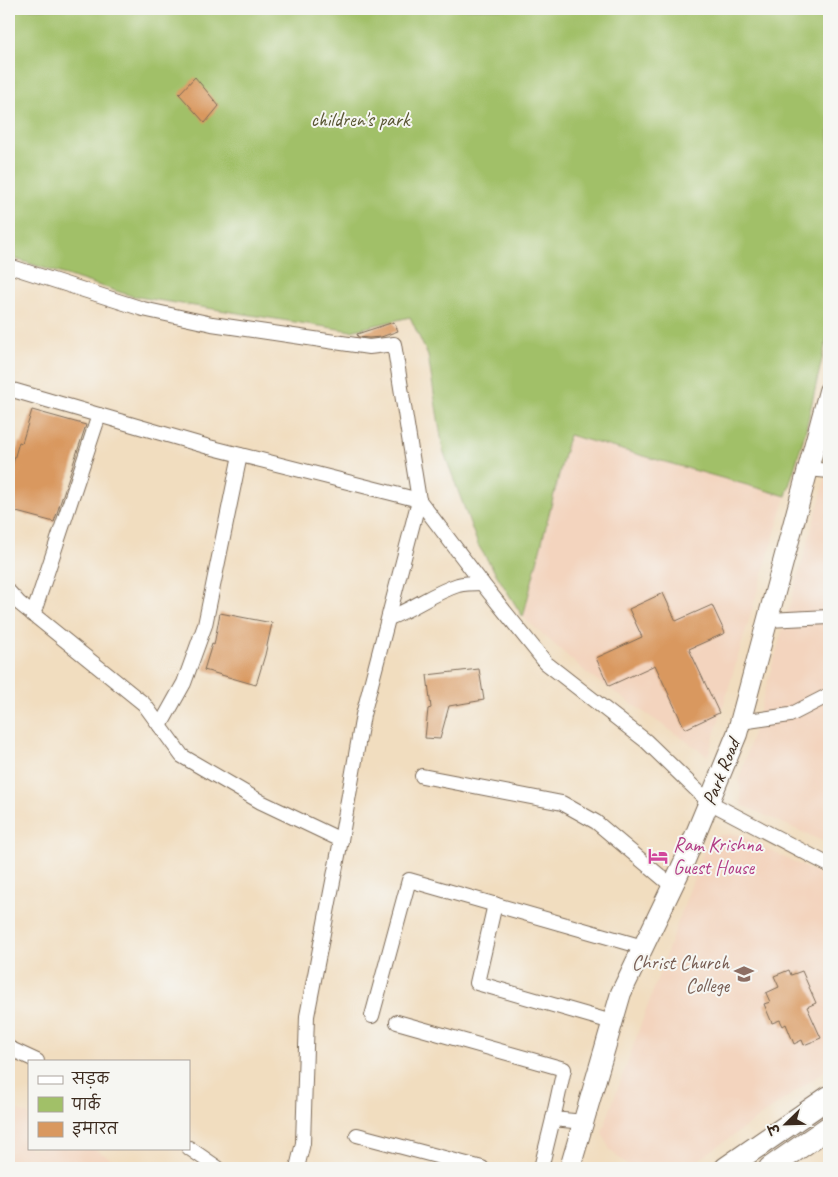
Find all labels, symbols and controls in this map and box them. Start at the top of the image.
park label: children's park [311,107,411,132]
street label: Park Road [696,732,747,809]
place label: Ram Krishna Guest House [673,832,764,880]
hotel icon: Ram Krishna Guest House [647,845,669,867]
place label: Christ Church College [632,950,730,998]
school or university icon: Christ Church College [733,963,755,985]
legend [28,1060,190,1150]
text: सड़क [71,1070,110,1089]
text: पार्क [71,1093,102,1115]
north arrow [760,1100,810,1150]
text: इमारत [72,1120,119,1139]
text: उ [764,1120,785,1138]

